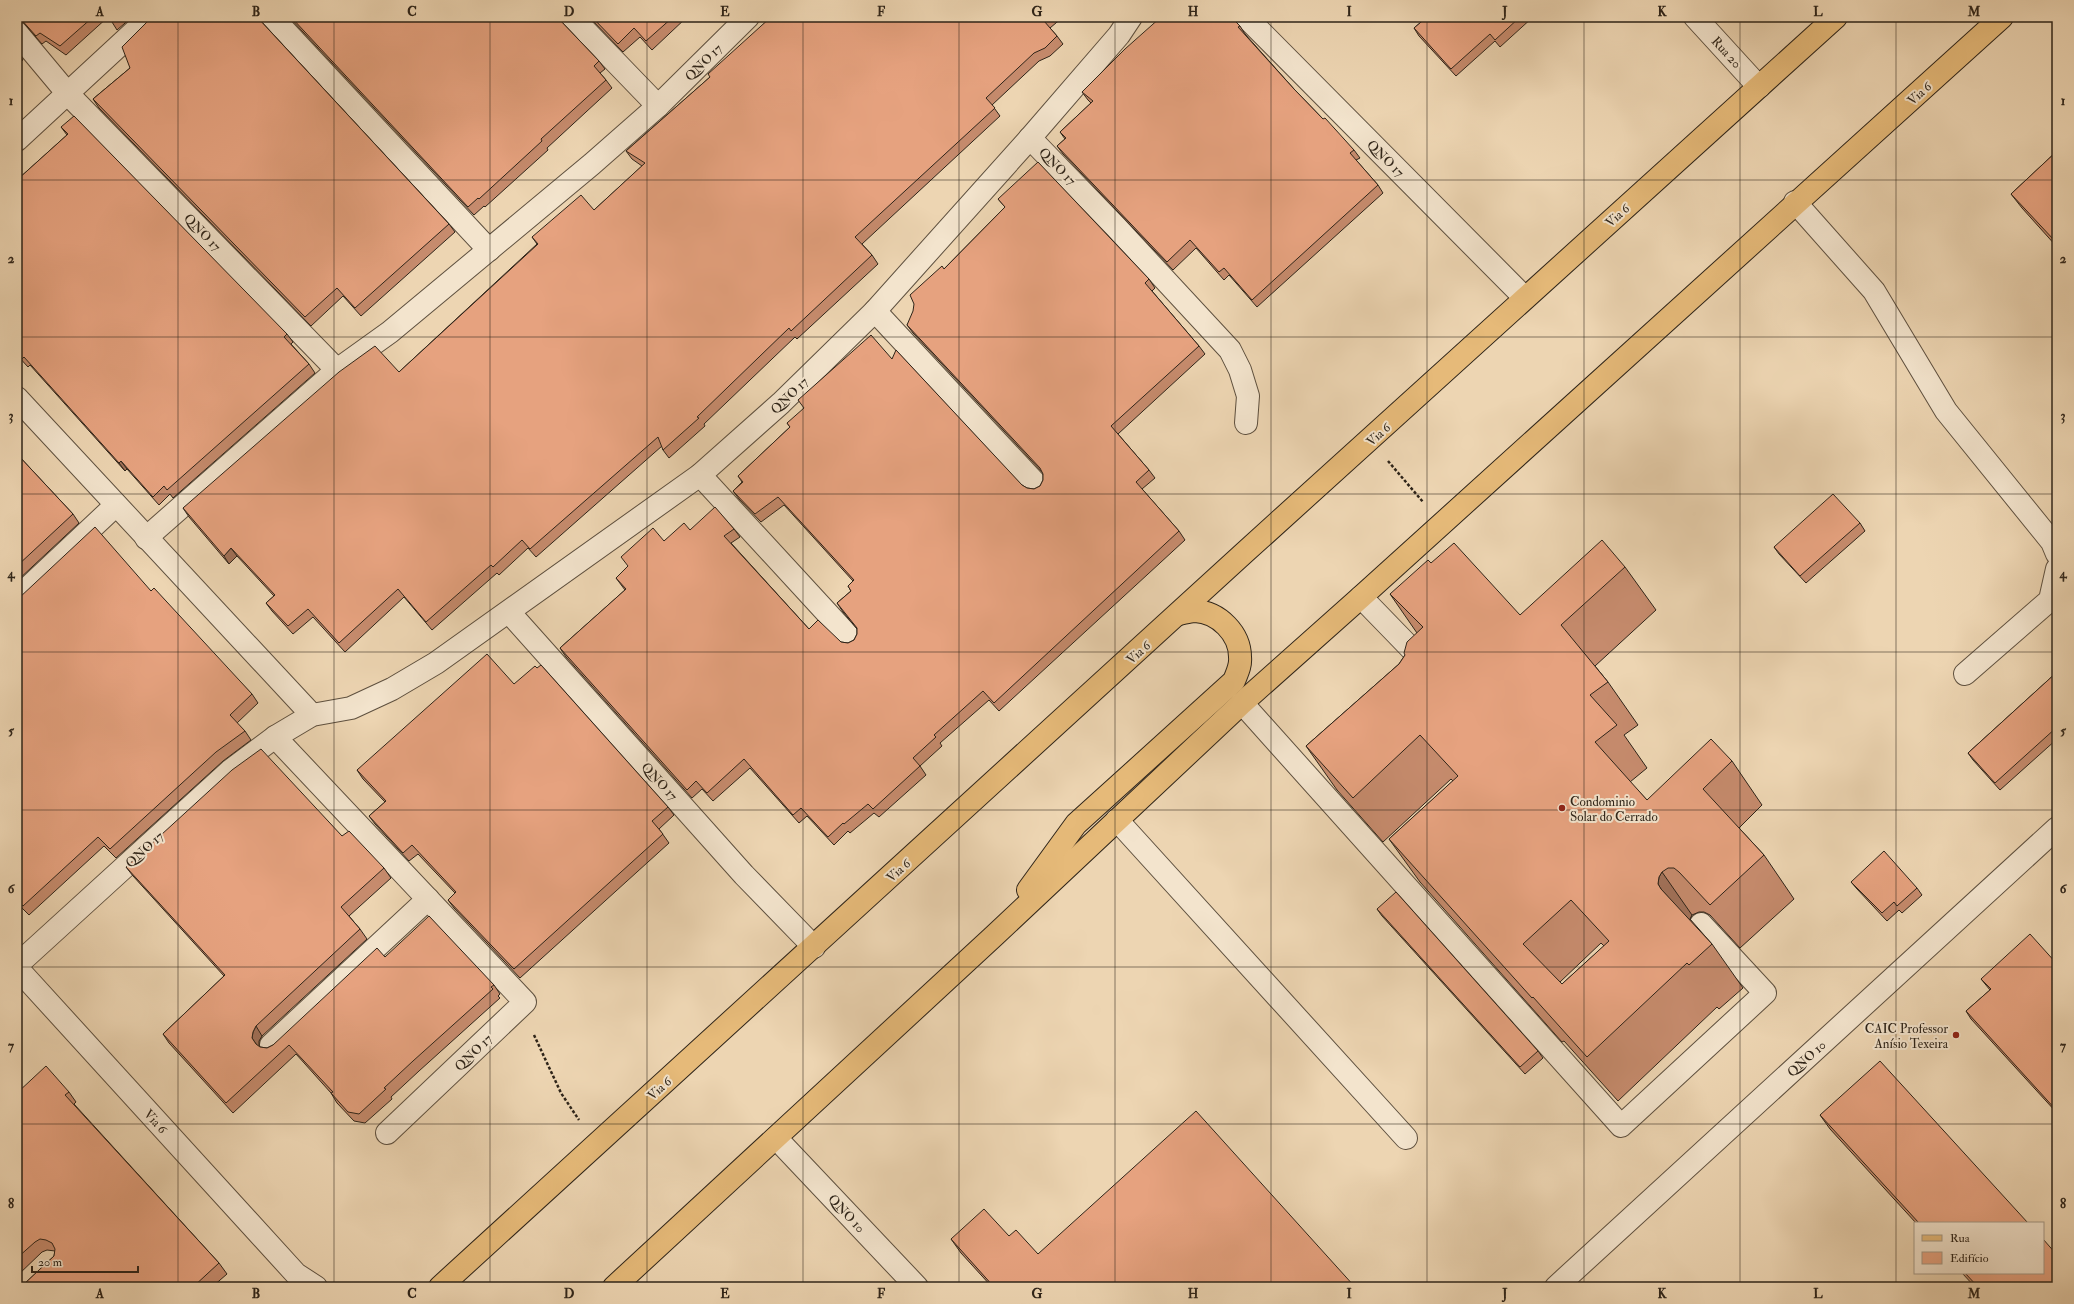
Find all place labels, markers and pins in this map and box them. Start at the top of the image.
place label: Condominio Solar do Cerrado [1570,794,1658,825]
marker: Condominio Solar do Cerrado [1557,803,1567,813]
place label: CAIC Professor Anísio Texeira [1865,1021,1949,1052]
marker: CAIC Professor Anísio Texeira [1951,1030,1961,1040]

